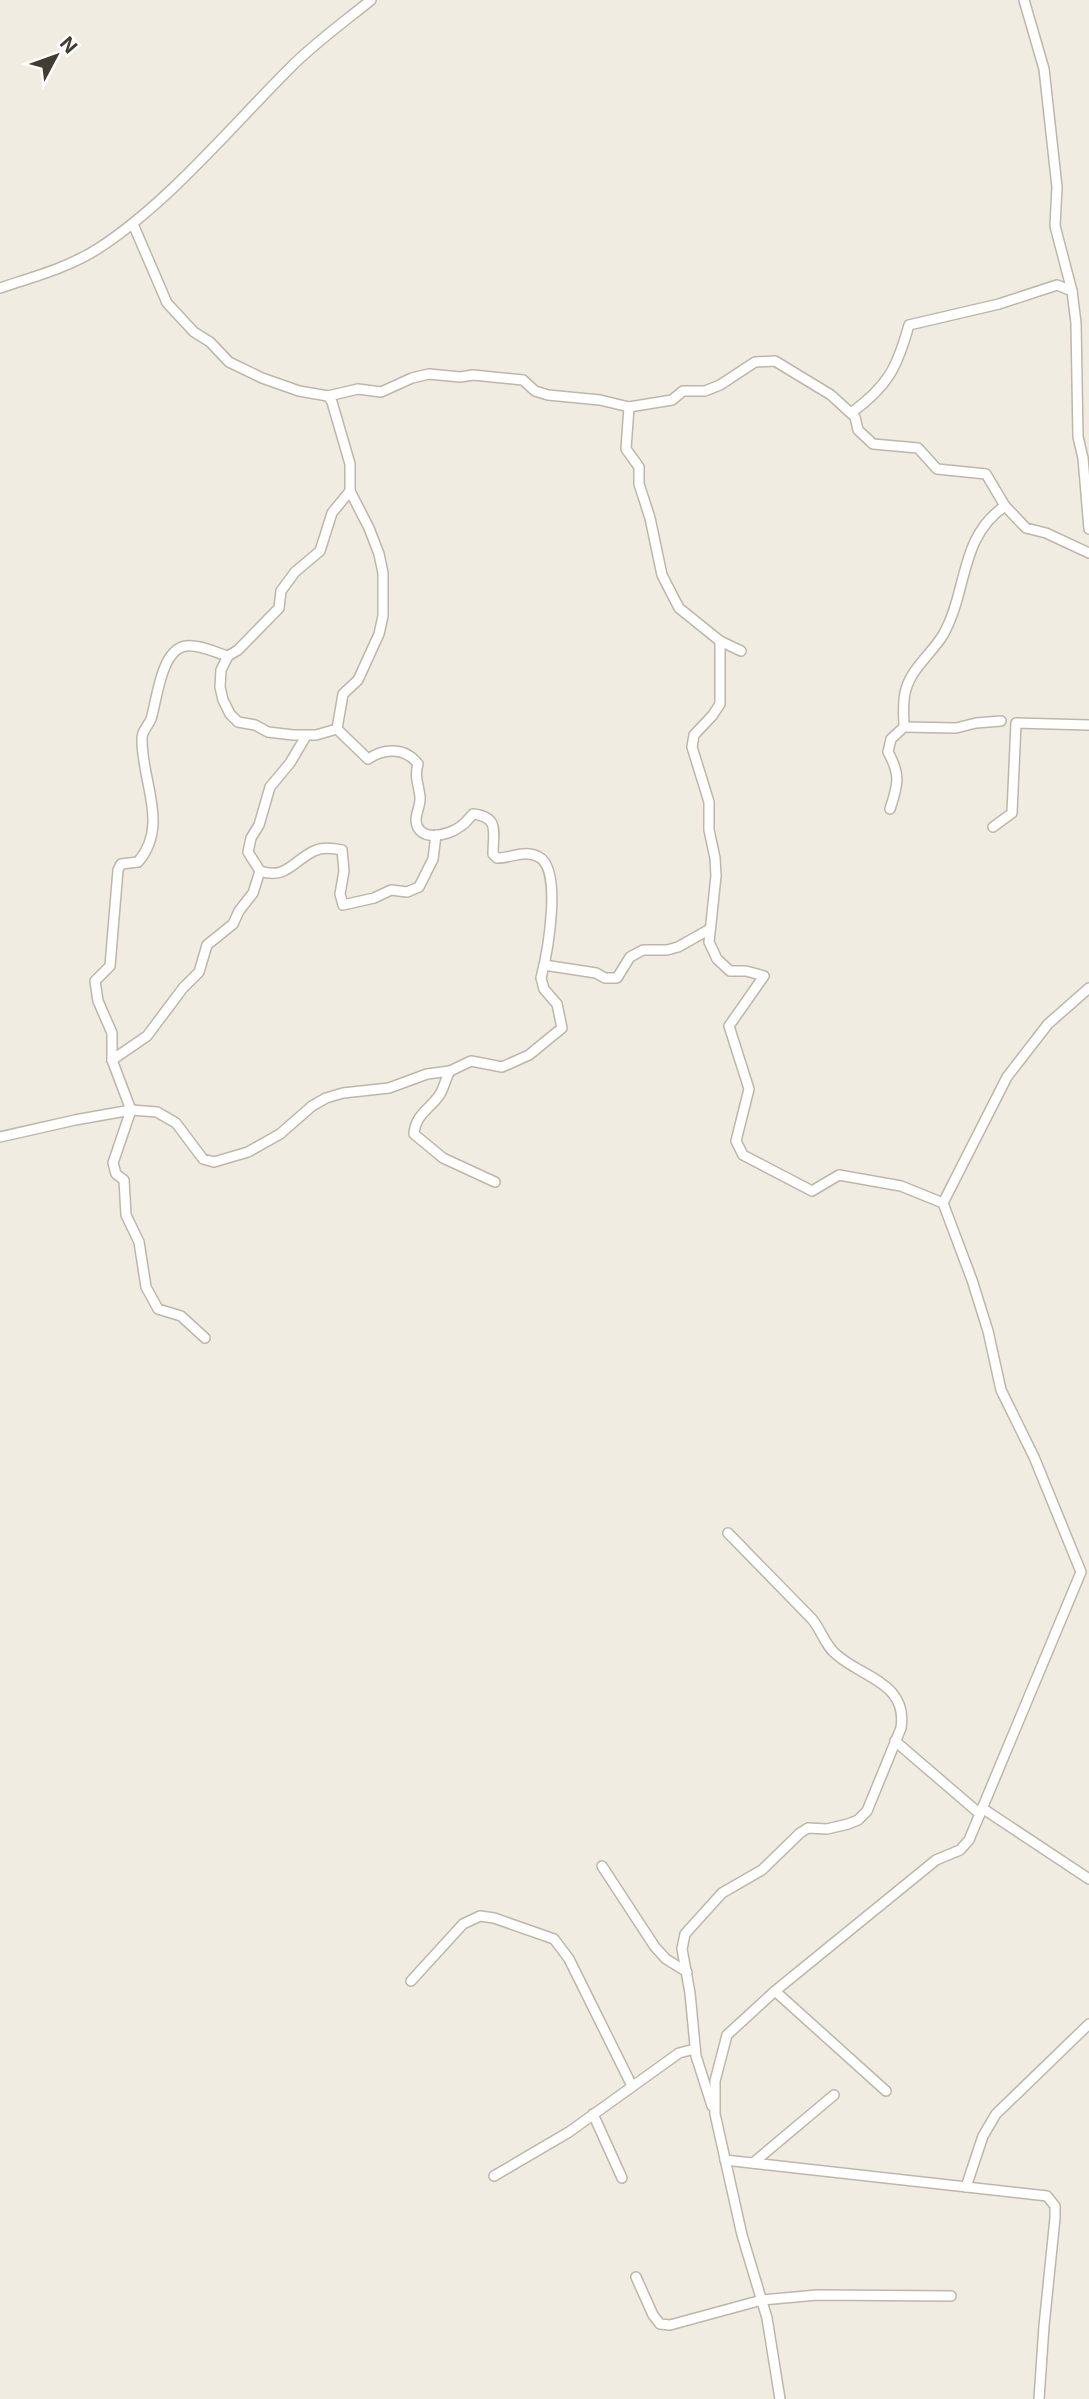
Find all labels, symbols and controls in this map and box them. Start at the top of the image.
north arrow [21,21,91,91]
text: N [55,32,82,58]

